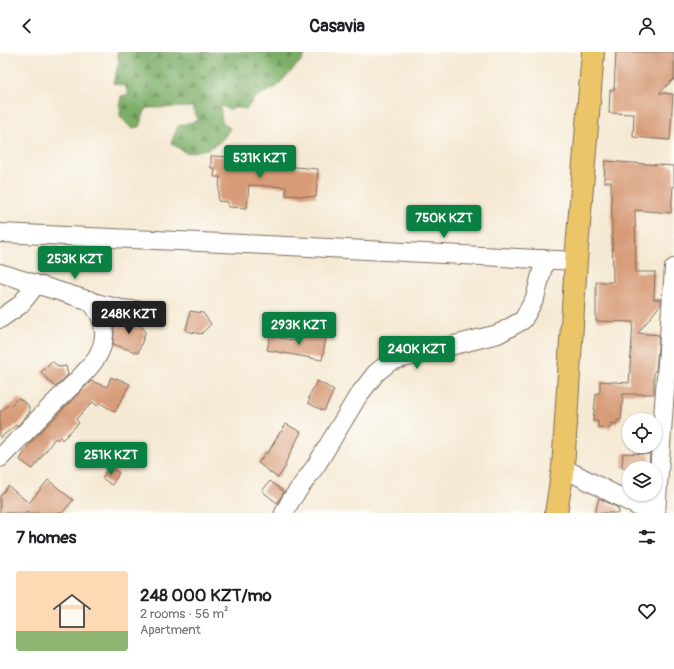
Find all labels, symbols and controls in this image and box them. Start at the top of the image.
icon: back [16,15,38,37]
text: Casavia [309,15,365,38]
icon: person [636,15,658,37]
pin: 531K KZT [219,145,301,179]
text: 531K KZT [233,150,287,166]
pin: 750K KZT [403,205,485,239]
text: 750K KZT [415,210,473,226]
pin: 253K KZT [34,246,116,280]
text: 253K KZT [47,251,103,267]
pin: 248K KZT [88,301,170,335]
text: 248K KZT [101,306,157,322]
pin: 293K KZT [258,312,340,346]
text: 293K KZT [271,317,327,333]
pin: 240K KZT [376,336,458,370]
text: 240K KZT [388,341,446,357]
map controls [622,413,662,501]
button: locate [622,413,662,453]
pin: 251K KZT [70,442,152,476]
text: 251K KZT [84,447,138,463]
button: layers [622,461,662,501]
icon: filters [636,526,658,548]
text: 7 homes [16,527,76,548]
text: 248 000 KZT/mo [140,585,272,606]
icon: home [48,587,96,635]
icon: heart [636,600,658,622]
text: 2 rooms · 56 m² [140,606,228,622]
text: Apartment [140,622,201,638]

